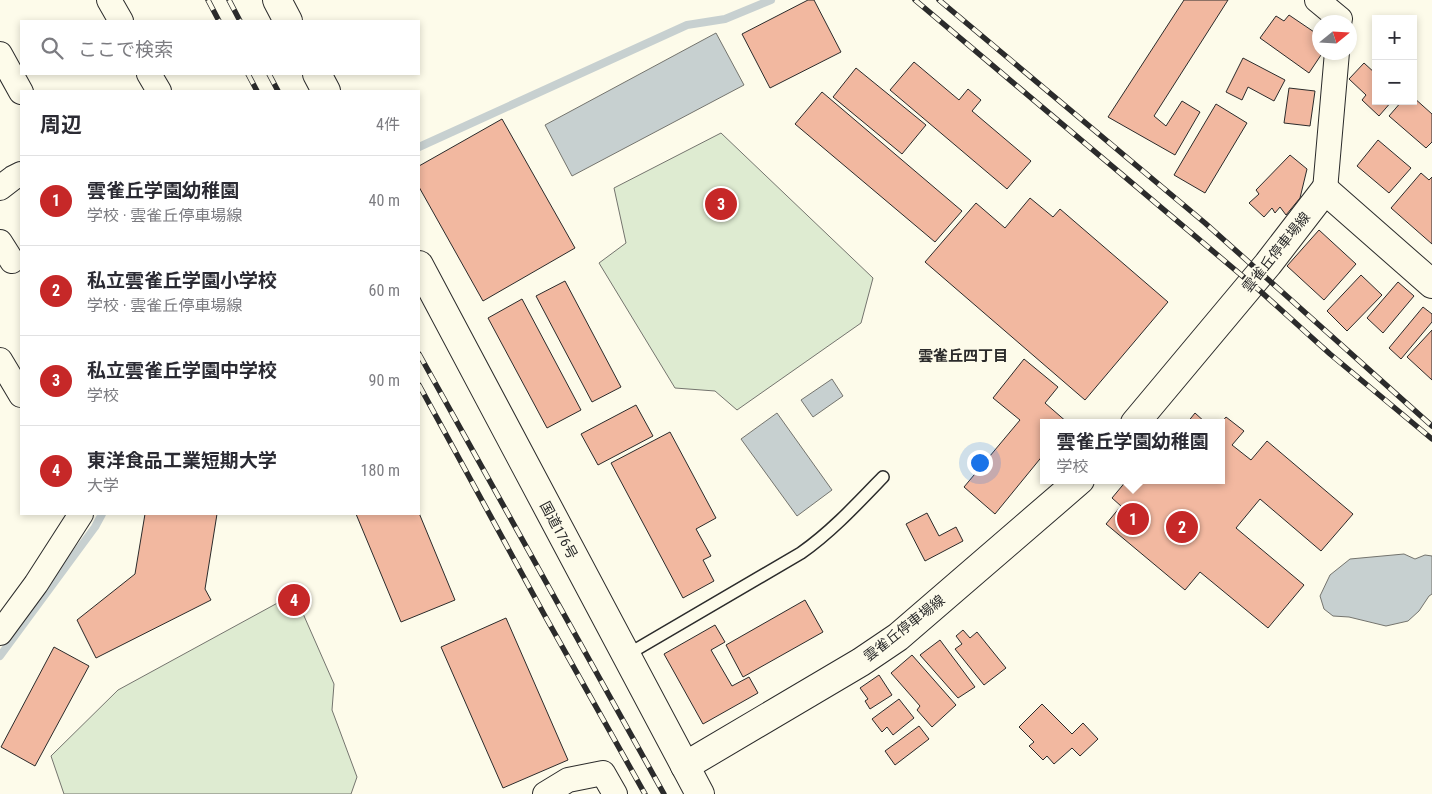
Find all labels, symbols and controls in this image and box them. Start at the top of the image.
north arrow [1312,15,1357,60]
map controls [1372,15,1417,105]
button: + [1372,15,1417,60]
search box [20,20,420,75]
icon: search [38,34,66,62]
text: ここで検索 [78,38,173,61]
button: − [1372,60,1417,105]
text: 周辺 [40,113,82,137]
text: 4件 [376,115,400,134]
text: 雲雀丘学園幼稚園 [87,179,239,202]
pin: 3 [705,185,737,223]
text: 1 [52,191,60,210]
text: 40 m [368,191,400,210]
text: 学校 · 雲雀丘停車場線 [87,206,242,225]
street label: 雲雀丘停車場線 [1239,209,1313,295]
text: 私立雲雀丘学園小学校 [87,269,277,292]
text: 2 [52,281,60,300]
text: 60 m [368,281,400,300]
text: 学校 · 雲雀丘停車場線 [87,296,242,315]
district label: 雲雀丘四丁目 [918,347,1008,365]
text: 私立雲雀丘学園中学校 [87,359,277,382]
text: 3 [52,371,60,390]
text: 90 m [368,371,400,390]
text: 学校 [87,386,119,405]
popup [1040,419,1225,484]
text: 雲雀丘学園幼稚園 [1056,430,1209,453]
text: 東洋食品工業短期大学 [87,449,277,472]
your location [967,450,993,476]
text: 学校 [1056,457,1089,476]
text: 4 [52,461,60,480]
text: 180 m [361,461,400,480]
text: 大学 [87,476,119,495]
street label: 国道176号 [537,499,581,561]
pin: 1 [1117,500,1149,538]
pin: 2 [1166,508,1198,546]
pin: 4 [278,581,310,619]
street label: 雲雀丘停車場線 [860,592,948,664]

